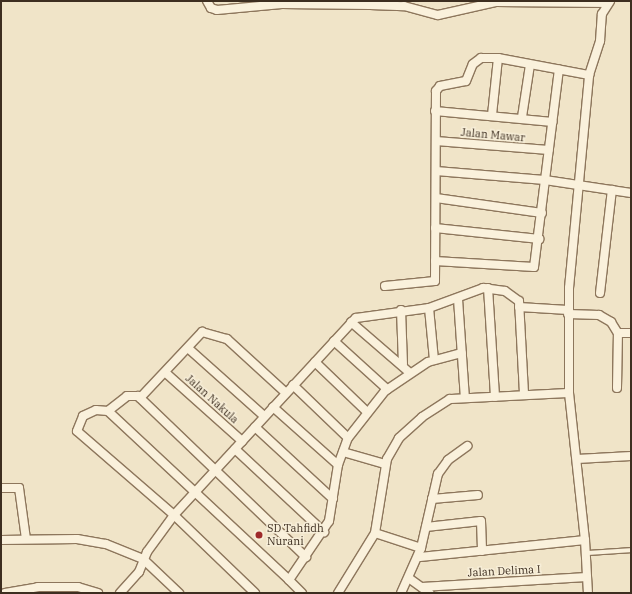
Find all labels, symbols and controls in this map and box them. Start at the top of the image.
street label: Jalan Mawar [460,126,526,144]
street label: Jalan Nakula [183,372,241,426]
place label: SD Tahfidh Nurani [267,522,324,548]
marker: SD Tahfidh Nurani [254,530,264,540]
street label: Jalan Delima I [467,562,541,580]

